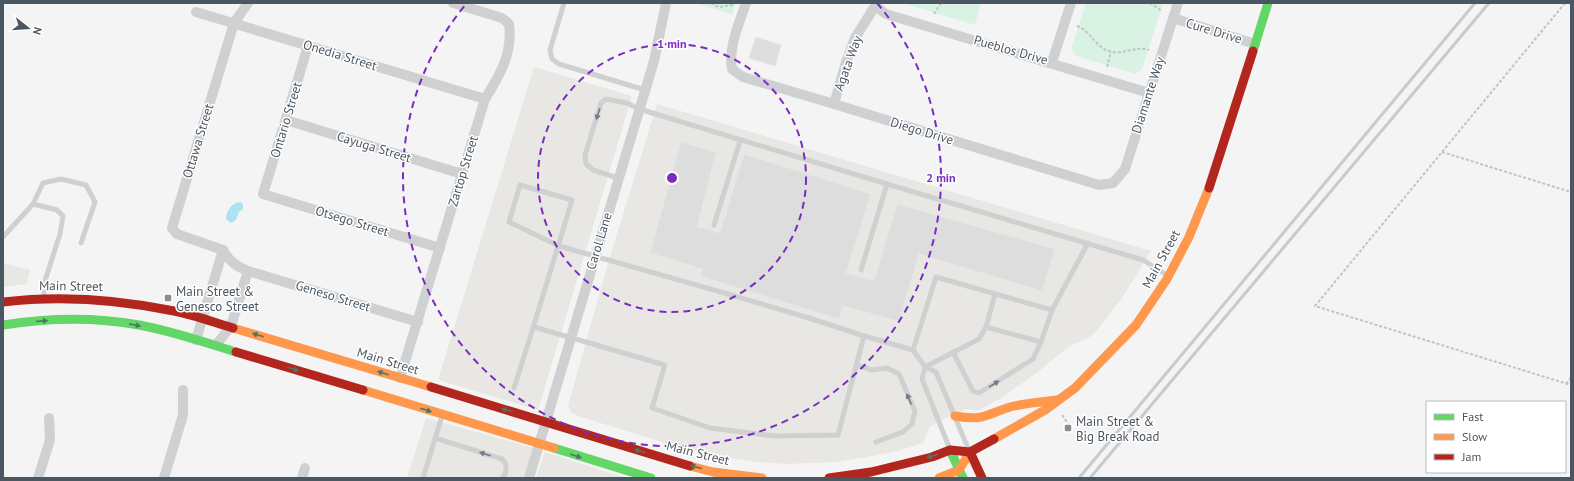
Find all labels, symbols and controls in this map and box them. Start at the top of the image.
north arrow [8,8,48,48]
street label: Cure Drive [1184,14,1244,48]
text: N [30,25,45,36]
street label: Pueblos Drive [972,31,1050,69]
street label: Agata Way [830,33,866,93]
street label: Onedia Street [301,36,379,74]
text: 1 min [657,36,687,51]
street label: Diamante Way [1128,55,1168,135]
street label: Ontario Street [266,79,306,160]
street label: Ottawa Street [179,101,218,180]
one-way arrow [595,108,601,120]
street label: Diego Drive [888,113,956,149]
street label: Cayuga Street [335,128,414,167]
street label: Zartop Street [444,133,482,208]
text: 2 min [926,170,956,185]
centre of rings [665,171,679,185]
street label: Otsego Street [313,202,391,240]
street label: Carol Lane [582,210,616,272]
street label: Main Street [1138,226,1184,291]
street label: Main Street [39,277,104,295]
street label: Geneso Street [294,277,373,316]
place label: Main Street & Genesco Street [176,283,260,315]
marker: Main Street & Genesco Street [163,293,173,303]
one-way arrow [36,317,48,324]
one-way arrow [129,322,141,328]
one-way arrow [252,332,264,338]
street label: Main Street [355,344,422,379]
one-way arrow [288,366,300,372]
one-way arrow [376,370,388,376]
one-way arrow [988,380,1000,387]
one-way arrow [906,392,912,404]
legend [1426,401,1566,473]
one-way arrow [420,407,432,413]
one-way arrow [501,407,513,413]
text: Fast [1462,409,1483,424]
place label: Main Street & Big Break Road [1076,413,1159,445]
marker: Main Street & Big Break Road [1063,423,1073,433]
text: Slow [1462,429,1487,444]
street label: Main Street [665,437,732,469]
one-way arrow [634,447,646,453]
text: Jam [1461,449,1481,464]
one-way arrow [479,451,491,457]
one-way arrow [570,453,582,459]
one-way arrow [926,453,938,459]
one-way arrow [690,464,702,470]

